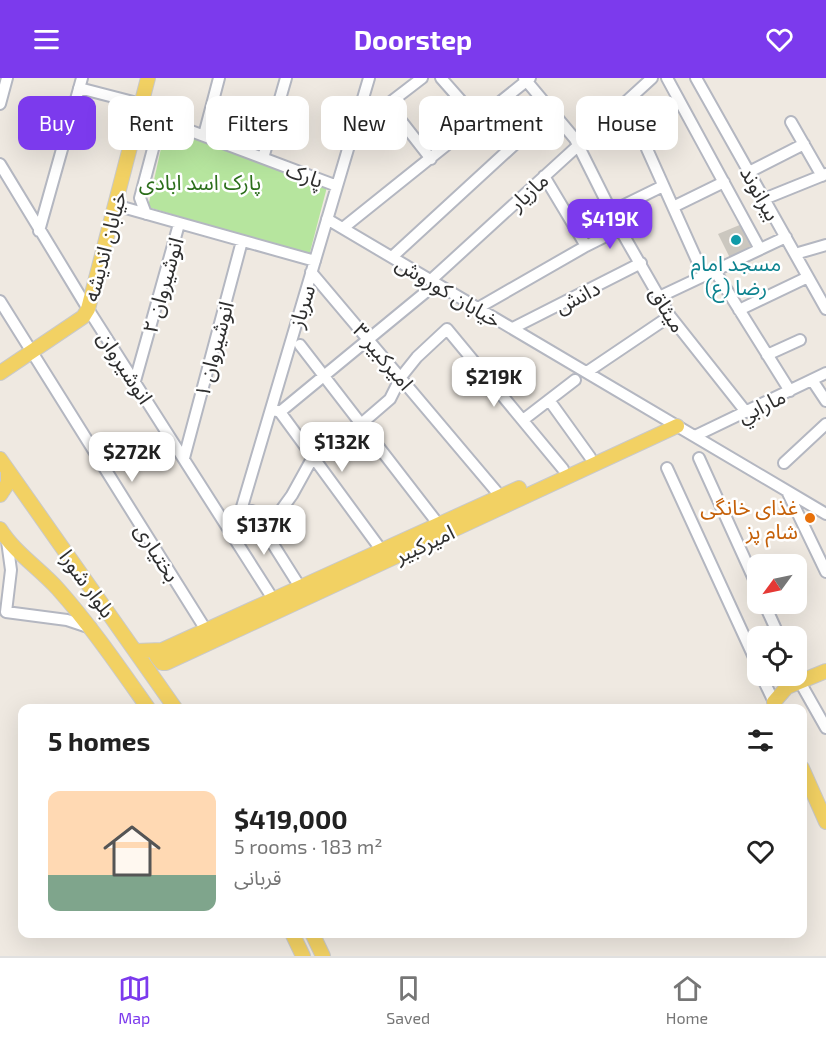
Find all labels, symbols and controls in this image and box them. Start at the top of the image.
icon: menu [30,23,63,56]
text: Doorstep [354,23,472,55]
icon: heart [763,23,796,56]
chip: Buy [18,96,96,150]
chip: Rent [108,96,194,150]
chip: Filters [206,96,309,150]
chip: New [321,96,407,150]
chip: Apartment [419,96,564,150]
chip: House [576,96,678,150]
street label: پارک [282,156,327,194]
street label: بیرانوند [735,161,786,225]
street label: مازیار [503,167,553,217]
park label: پارک اسد ابادی [139,169,261,196]
street label: خیابان اندیشه [77,188,132,304]
pin: $419K [568,199,652,250]
text: $419K [581,206,639,230]
marker: مسجد امام رضا (ع) [729,233,743,247]
street label: انوشیروان ۲ [136,234,189,336]
street label: خیابان کوروش [391,250,506,333]
place label: مسجد امام رضا (ع) [691,250,781,303]
street label: دانش [550,274,604,319]
street label: سرباز [282,281,320,332]
street label: میثاق [644,282,692,336]
street label: انوشیروان ۱ [188,298,239,400]
street label: امیرکبیر ۳ [348,317,419,395]
street label: انوشیروان [92,326,159,409]
pin: $219K [452,357,536,408]
text: $219K [466,364,522,388]
street label: مارابي [733,383,791,432]
pin: $132K [300,422,384,473]
text: $132K [314,429,370,453]
pin: $272K [90,432,174,483]
text: $272K [103,439,161,463]
place label: غذای خانگی شام پز [700,494,798,548]
pin: $137K [222,505,306,556]
marker: غذای خانگی شام پز [803,511,817,525]
text: $137K [237,512,291,536]
street label: بختیاری [129,518,186,586]
street label: امیرکبیر [389,518,458,569]
street label: بلوار شورا [54,544,121,622]
north arrow [747,554,807,614]
map controls [747,554,807,686]
button: locate [747,626,807,686]
icon: filters [744,724,777,757]
text: 5 homes [48,725,150,756]
text: $419,000 [234,803,348,834]
icon: home [96,815,168,887]
text: 5 rooms · 183 m² [234,834,382,858]
icon: heart [744,835,777,868]
text: قربانی [234,865,282,889]
tab: Map [118,972,151,1027]
tab: Saved [386,972,430,1027]
tab: Home [666,972,708,1027]

